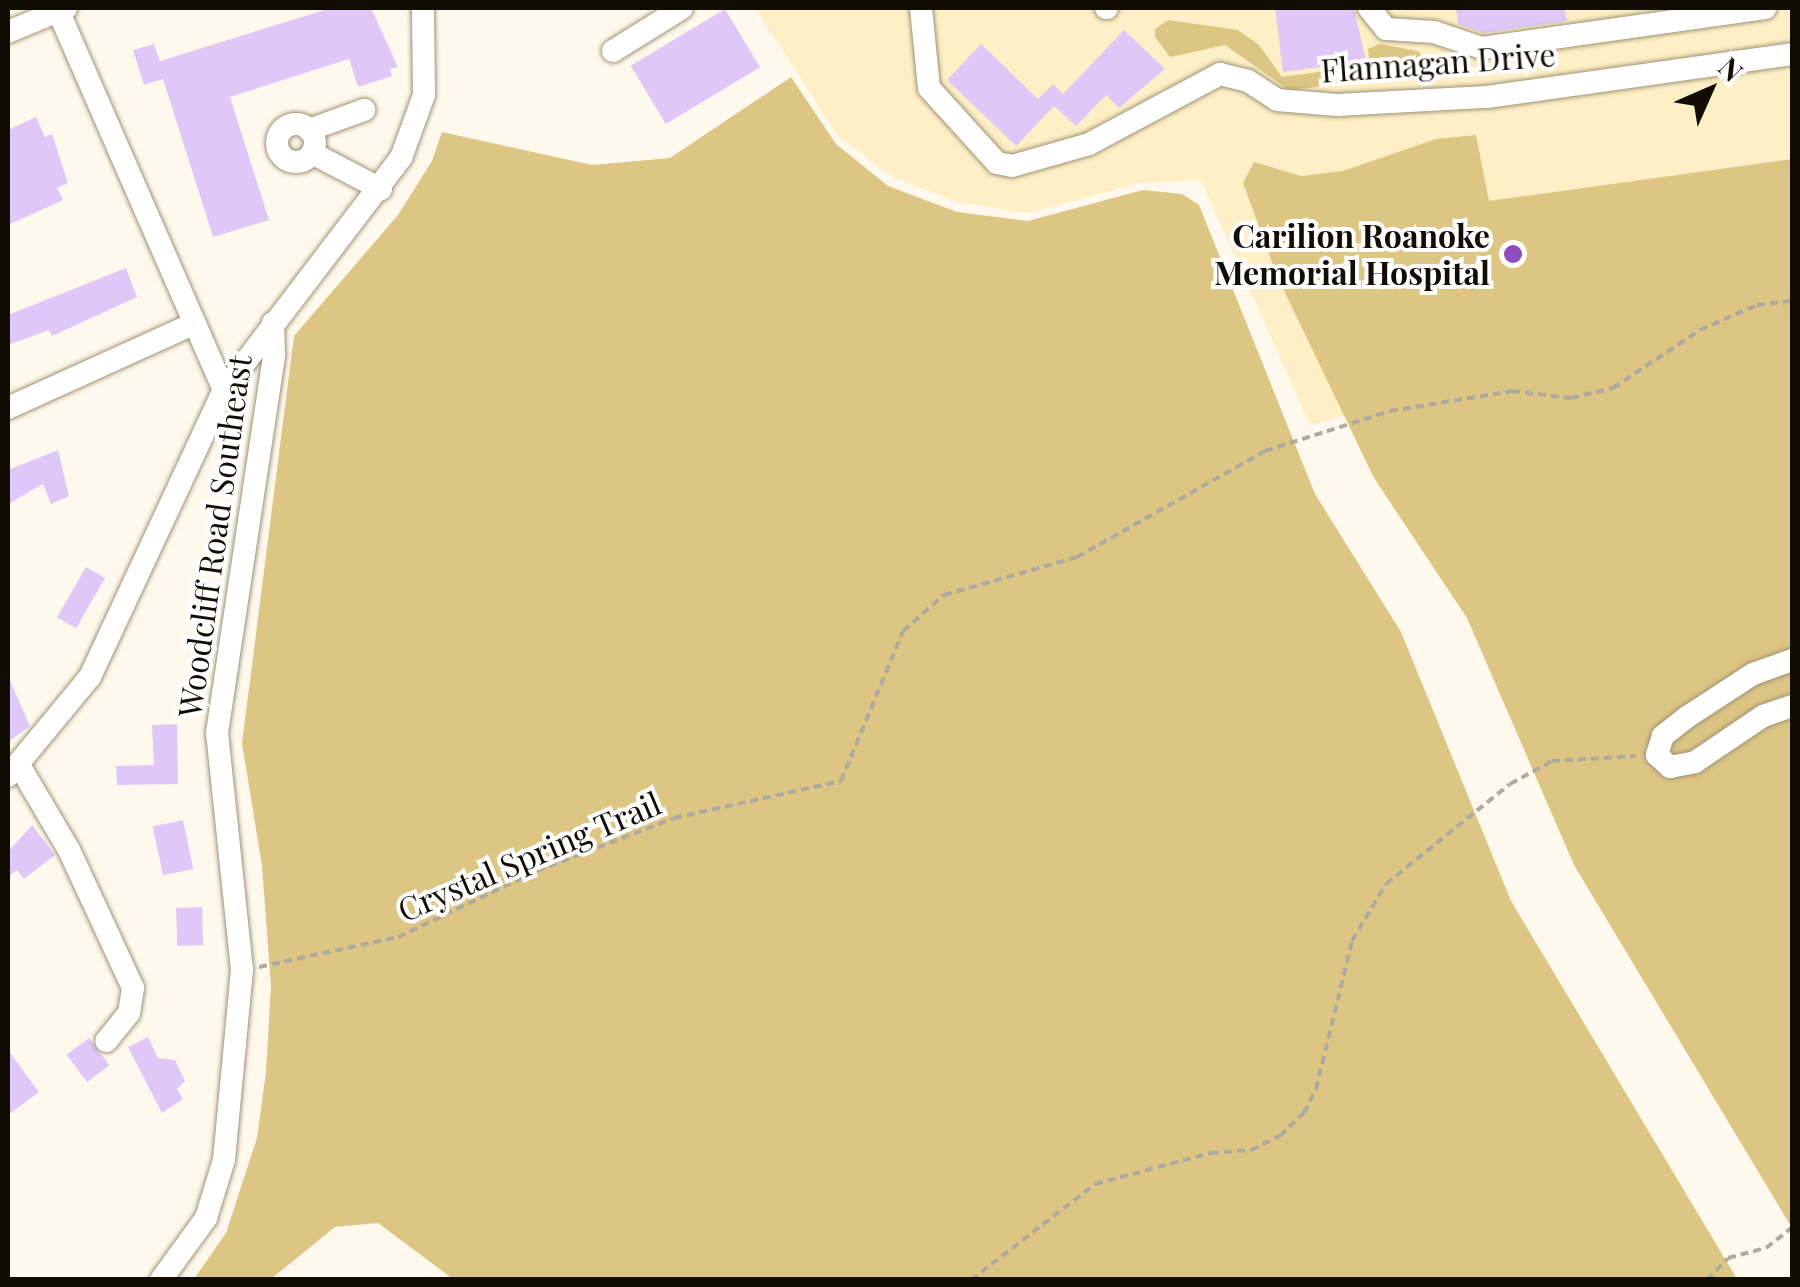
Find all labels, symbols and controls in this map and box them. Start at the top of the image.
street label: Flannagan Drive [1319,35,1557,89]
north arrow [1660,40,1760,140]
text: N [1711,48,1752,89]
place label: Carilion Roanoke Memorial Hospital [1214,217,1490,292]
marker: Carilion Roanoke Memorial Hospital [1500,241,1526,267]
street label: Woodcliff Road Southeast [170,352,258,720]
street label: Crystal Spring Trail [391,783,667,929]

